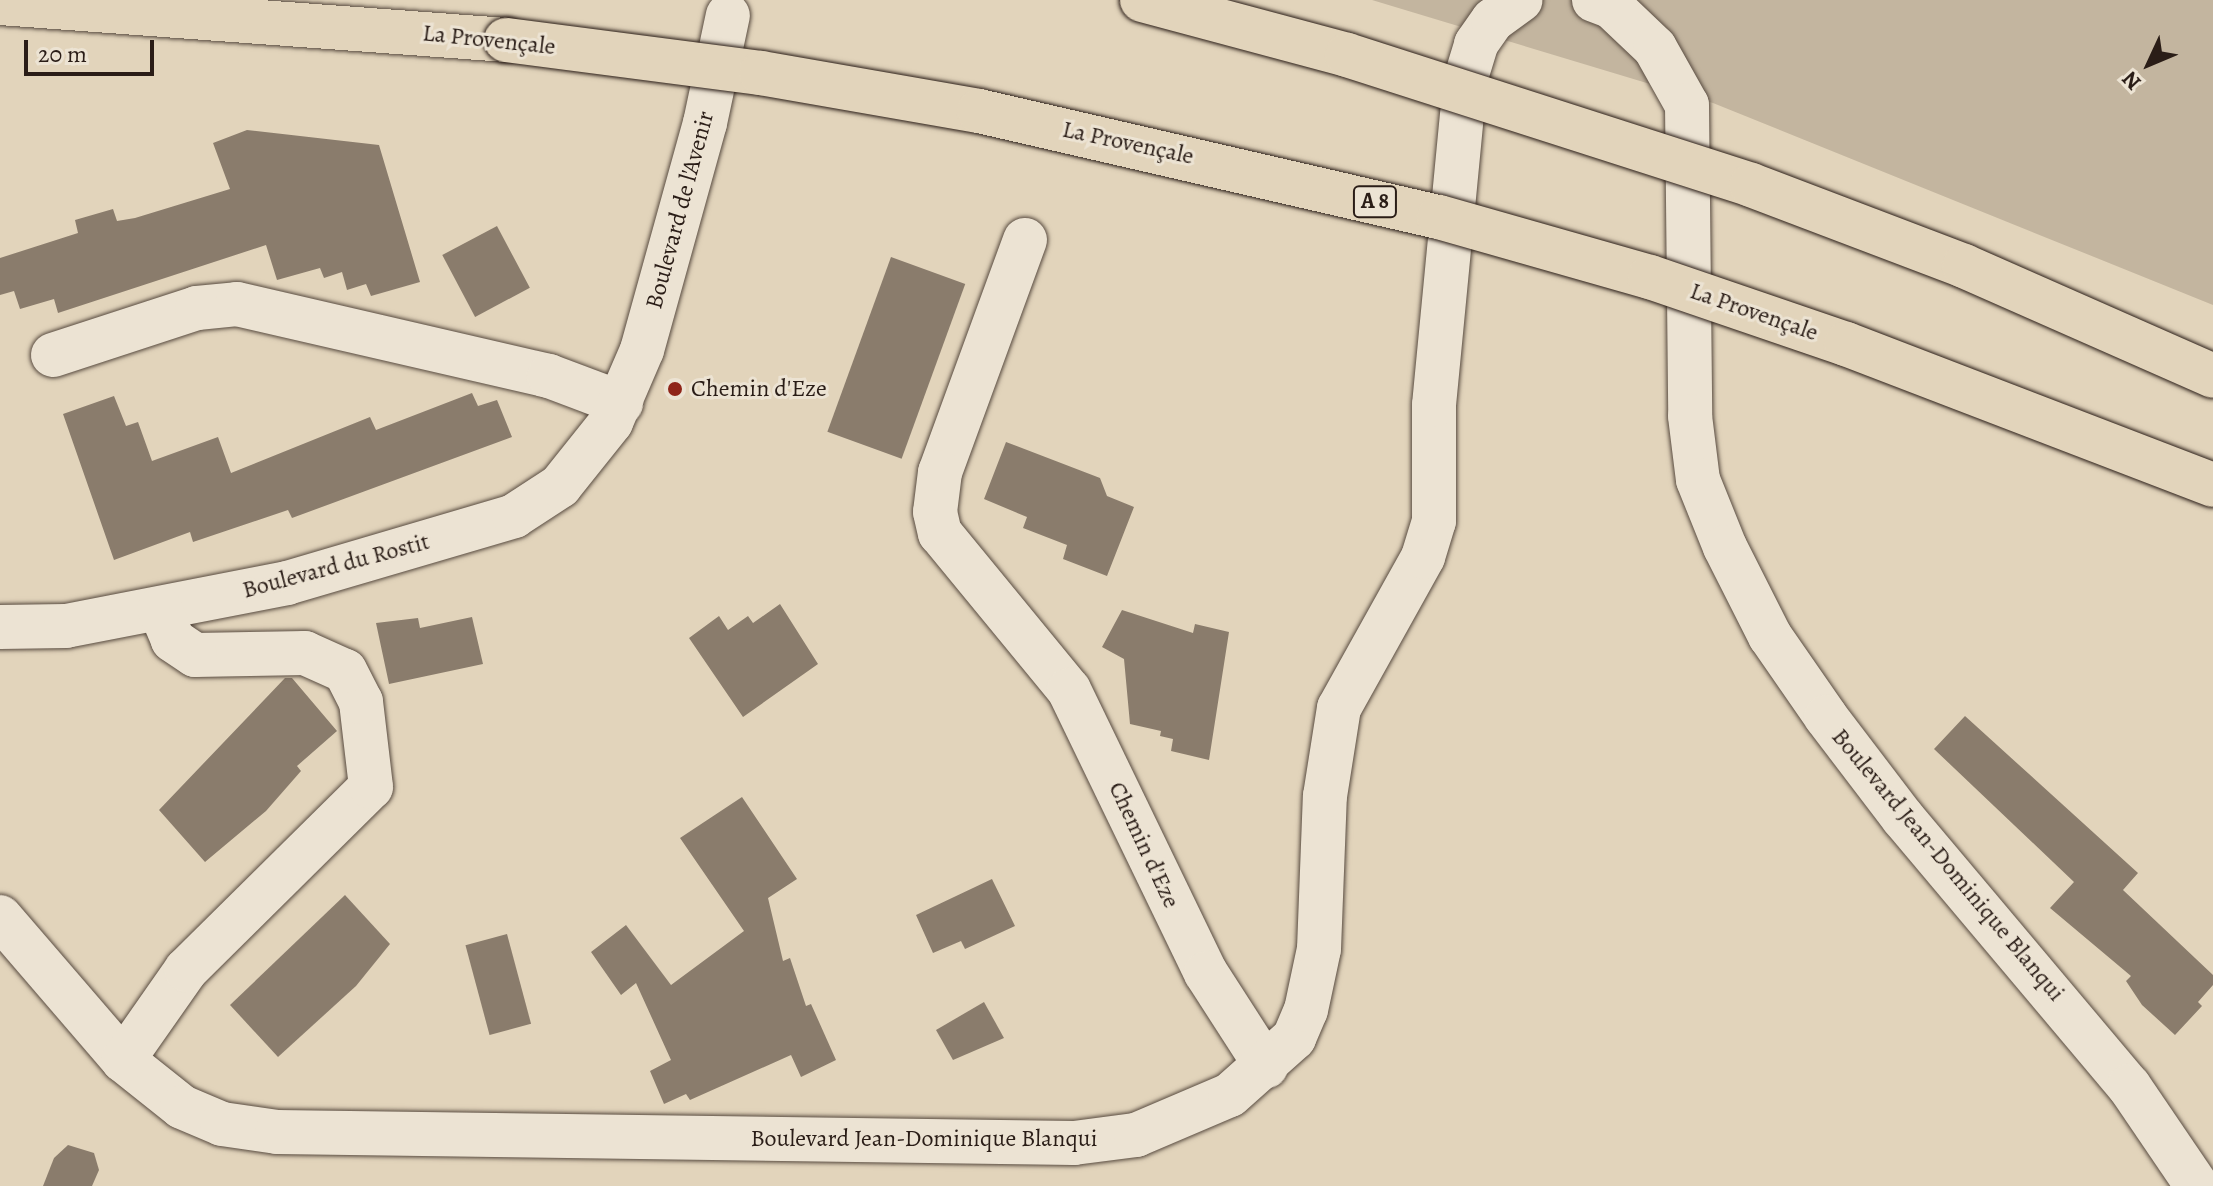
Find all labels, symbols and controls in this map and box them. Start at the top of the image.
street label: La Provençale [421,19,557,61]
scale bar [28,24,158,74]
north arrow [2109,24,2189,104]
text: 20 m [38,38,87,70]
text: N [2115,64,2148,97]
street label: Boulevard de l'Avenir [640,108,720,312]
street label: La Provençale [1060,115,1196,171]
road number: A 8 [1351,184,1399,220]
street label: La Provençale [1686,277,1822,347]
place label: Chemin d'Eze [691,375,827,403]
marker: Chemin d'Eze [666,380,684,398]
street label: Boulevard du Rostit [239,527,433,605]
street label: Boulevard Jean-Dominique Blanqui [1825,723,2071,1007]
street label: Chemin d'Eze [1102,777,1186,913]
street label: Boulevard Jean-Dominique Blanqui [750,1125,1098,1153]

